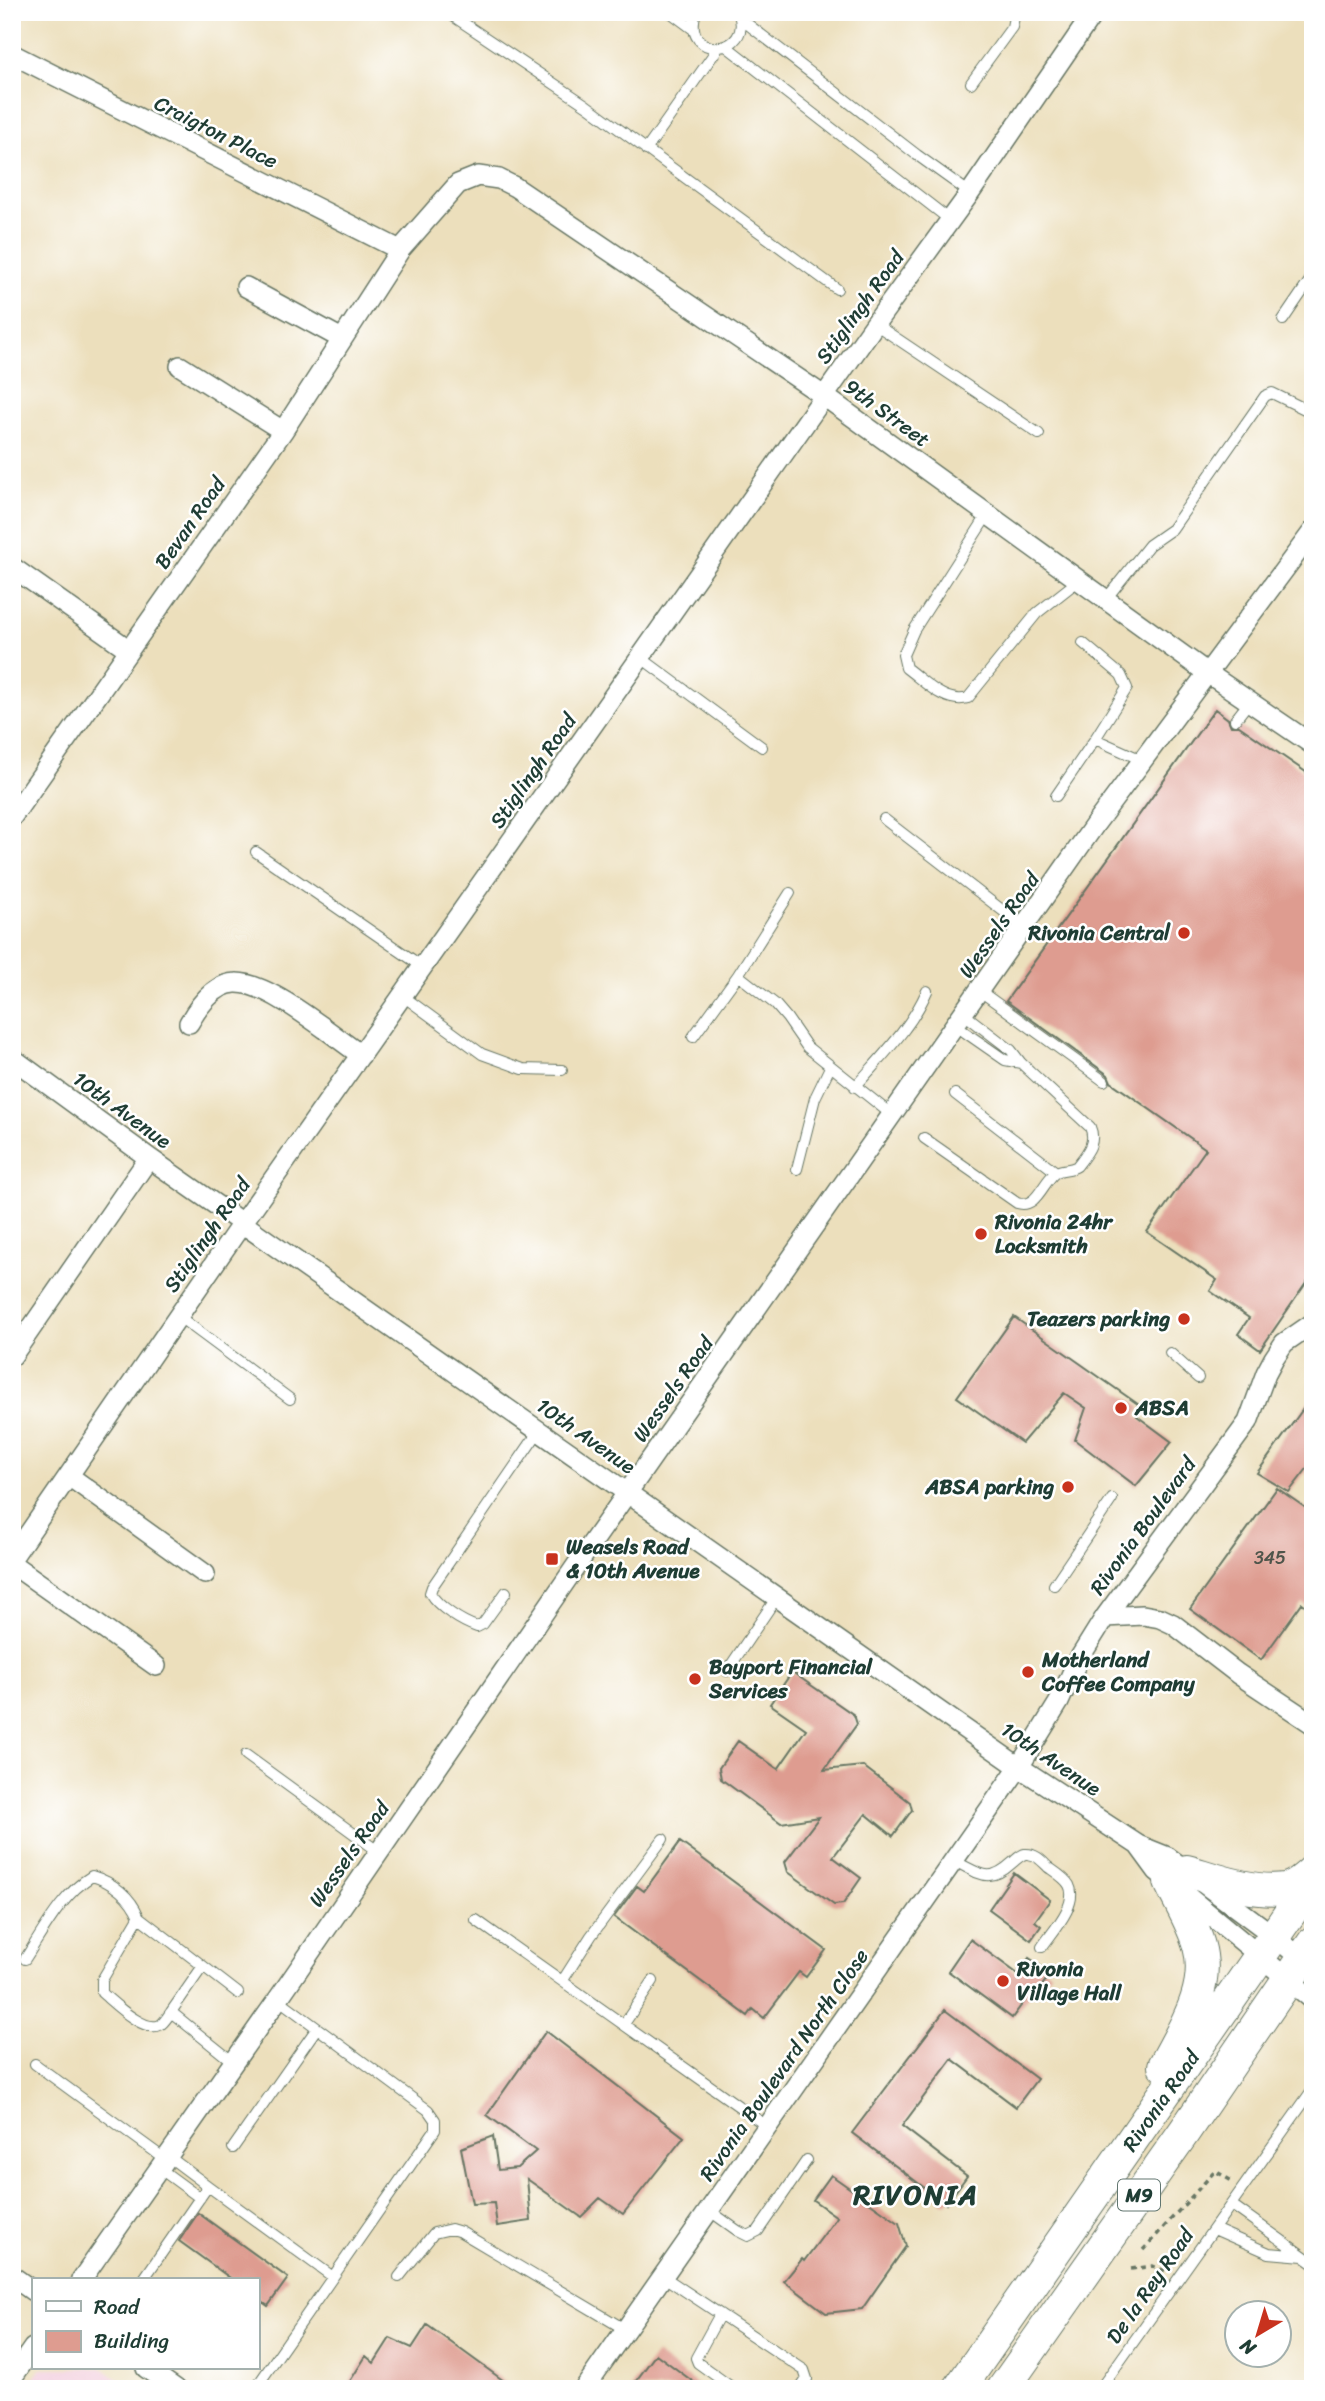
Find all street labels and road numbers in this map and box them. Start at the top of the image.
street label: Craigton Place [147,84,285,180]
street label: Stiglingh Road [805,240,916,372]
street label: 9th Street [836,368,938,458]
street label: Bevan Road [144,467,237,577]
street label: Stiglingh Road [479,704,588,837]
street label: Wessels Road [948,862,1051,986]
street label: 10th Avenue [64,1061,180,1159]
street label: Stiglingh Road [153,1168,262,1301]
street label: Wessels Road [622,1326,725,1450]
street label: 10th Avenue [528,1387,644,1485]
street label: Rivonia Boulevard [1079,1447,1208,1604]
street label: 10th Avenue [993,1711,1109,1807]
street label: Wessels Road [298,1791,401,1915]
street label: Rivonia Boulevard North Close [689,1940,879,2189]
street label: Rivonia Road [1112,2041,1211,2160]
road number: M9 [1118,2180,1160,2210]
street label: De la Rey Road [1096,2218,1205,2352]

